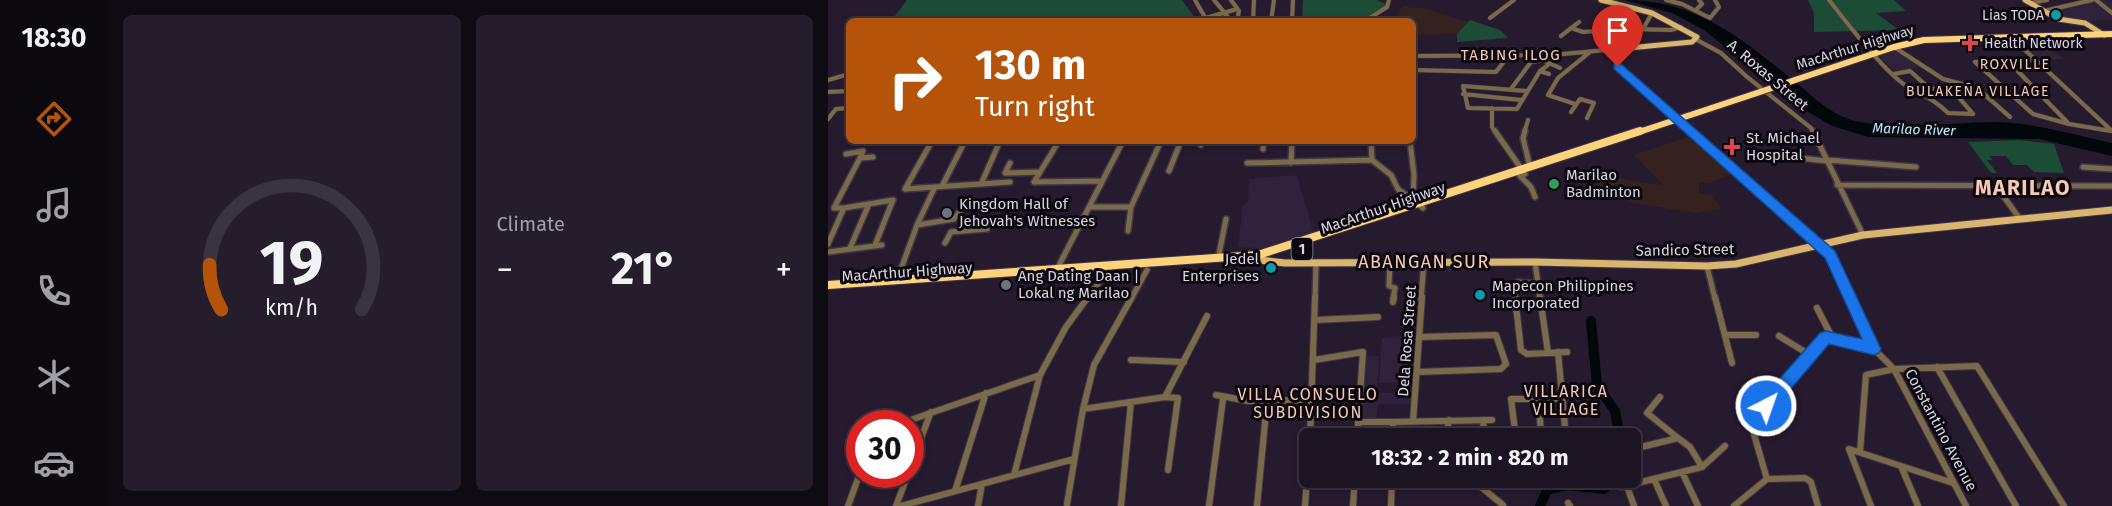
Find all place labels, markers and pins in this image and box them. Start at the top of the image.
pin [1592,5,1643,67]
place label: Lias TODA [1982,7,2044,24]
marker: Lias TODA [2049,8,2063,22]
marker: Health Network [1961,34,1979,52]
place label: Health Network [1984,35,2083,52]
place label: St. Michael Hospital [1746,129,1820,164]
marker: St. Michael Hospital [1723,138,1741,156]
place label: Marilao Badminton [1566,166,1641,201]
marker: Marilao Badminton [1547,177,1561,191]
place label: Kingdom Hall of Jehovah's Witnesses [959,195,1095,230]
marker: Kingdom Hall of Jehovah's Witnesses [940,206,954,220]
place label: Jedel Enterprises [1182,250,1260,285]
marker: Jedel Enterprises [1264,261,1278,275]
place label: Ang Dating Daan | Lokal ng Marilao [1018,267,1140,302]
place label: Mapecon Philippines Incorporated [1492,277,1633,312]
marker: Ang Dating Daan | Lokal ng Marilao [999,278,1013,292]
marker: Mapecon Philippines Incorporated [1473,288,1487,302]

